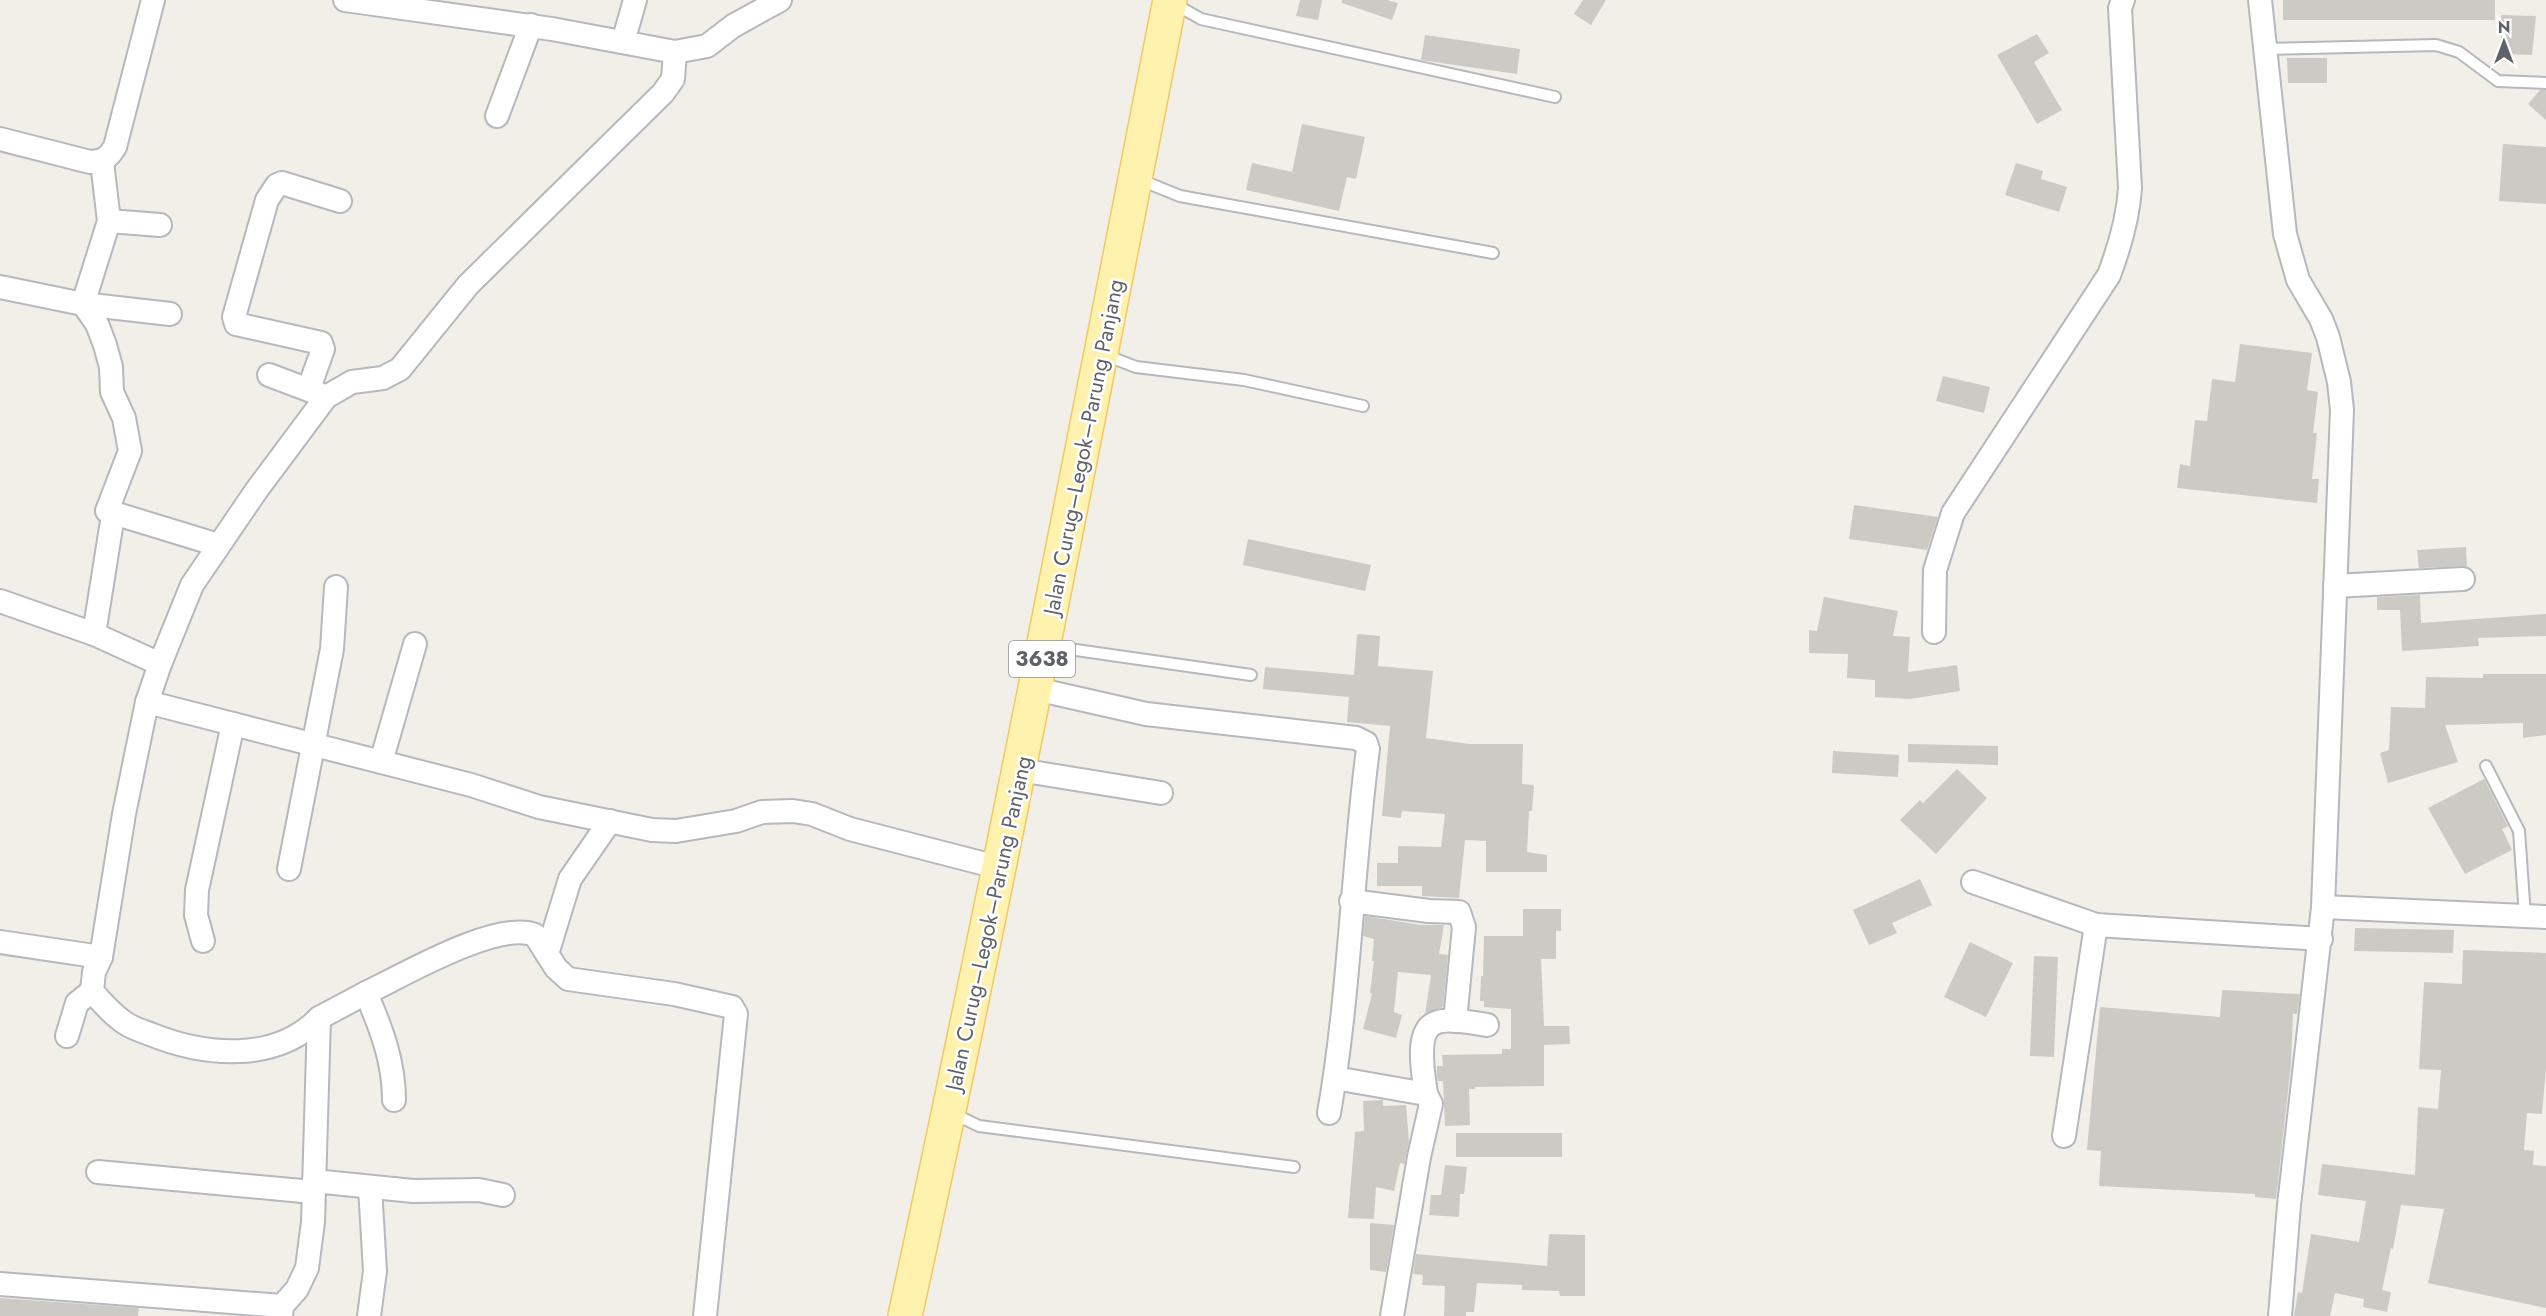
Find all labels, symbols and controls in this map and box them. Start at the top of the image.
north arrow [2474,12,2534,72]
text: N [2498,16,2510,39]
street label: Jalan Curug–Legok–Parung Panjang [1034,276,1131,621]
road number: 3638 [1009,641,1075,677]
street label: Jalan Curug–Legok–Parung Panjang [936,753,1039,1096]

